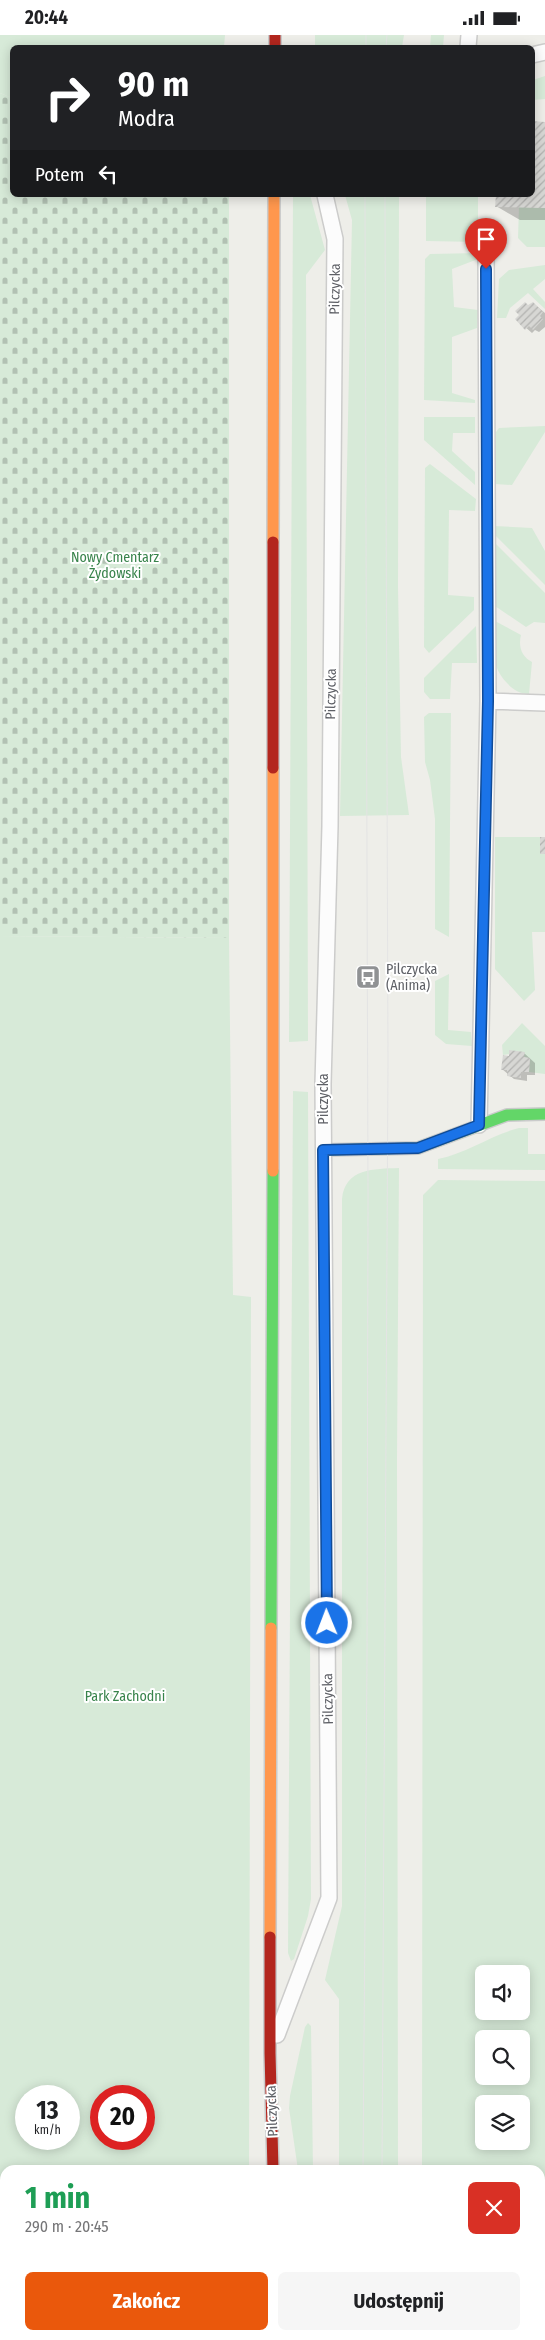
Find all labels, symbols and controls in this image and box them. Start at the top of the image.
text: 20:44 [25,6,68,29]
text: 90 m [118,63,189,105]
icon: right [35,65,100,130]
text: Modra [118,105,175,132]
icon: left [94,160,122,188]
text: Potem [35,163,84,186]
pin [465,218,507,269]
icon: arrive [472,225,500,253]
street label: Pilczycka [326,263,344,315]
park label: Nowy Cmentarz Żydowski [71,549,160,582]
street label: Pilczycka [322,668,340,720]
place label: Pilczycka (Anima) [386,961,437,994]
bus stop icon: Pilczycka (Anima) [355,964,381,990]
street label: Pilczycka [315,1073,332,1125]
position arrow [300,1596,352,1648]
street label: Pilczycka [319,1673,337,1725]
park label: Park Zachodni [85,1688,165,1705]
map controls [475,1965,530,2150]
button: sound [475,1965,530,2020]
button: search [475,2030,530,2085]
speed limit sign: 20 [90,2085,155,2150]
street label: Pilczycka [263,2085,281,2137]
button: layers [475,2095,530,2150]
text: 13 [36,2096,59,2126]
text: km/h [34,2123,61,2137]
text: 1 min [25,2180,90,2216]
button: close [468,2182,520,2234]
text: 290 m · 20:45 [25,2217,109,2236]
button: Zakończ [25,2272,268,2330]
button: Udostępnij [278,2272,520,2330]

